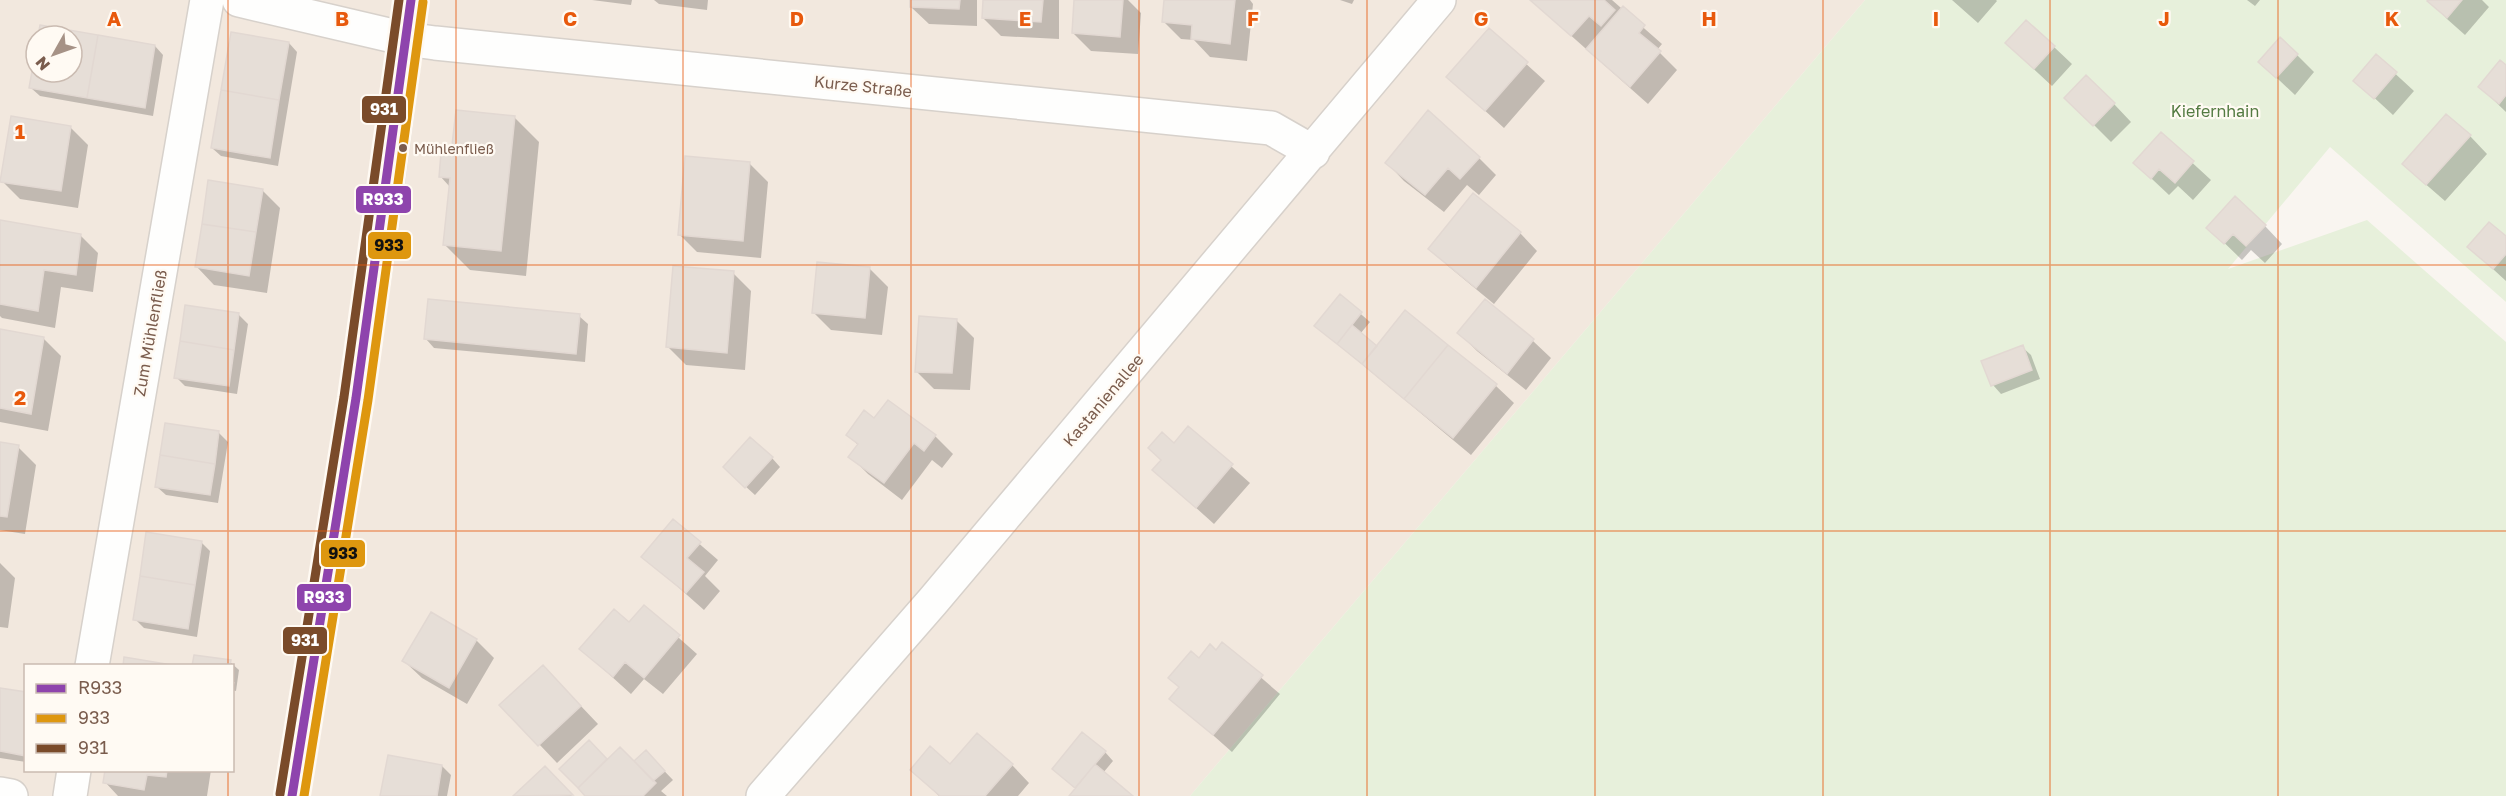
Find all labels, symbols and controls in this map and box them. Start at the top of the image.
text: A [107,6,121,30]
text: B [335,6,349,30]
text: C [563,6,577,30]
text: D [790,6,804,30]
text: E [1019,6,1031,30]
text: F [1247,6,1259,30]
text: G [1474,6,1488,30]
text: H [1701,6,1717,30]
text: I [1933,6,1939,30]
text: J [2158,6,2170,30]
text: K [2385,6,2400,30]
north arrow [24,24,84,84]
text: N [31,53,54,75]
street label: Kurze Straße [813,71,913,101]
line badge: 931 [361,95,407,124]
text: 931 [370,99,398,119]
park label: Kiefernhain [2171,101,2259,121]
text: 1 [15,119,25,143]
place label: Mühlenfließ [414,140,494,157]
marker: Mühlenfließ [397,142,409,154]
line badge: R933 [355,185,412,214]
text: R933 [363,189,404,209]
line badge: 933 [367,231,412,260]
text: 933 [374,235,404,255]
street label: Zum Mühlenfließ [129,268,171,398]
street label: Kastanienallee [1058,350,1148,450]
text: 2 [14,385,26,409]
line badge: 933 [320,539,366,568]
text: 933 [328,543,358,563]
line badge: R933 [296,583,352,612]
text: R933 [304,587,345,607]
line badge: 931 [282,626,328,655]
text: 931 [291,630,319,650]
legend [24,664,234,772]
text: R933 [78,676,122,698]
text: 933 [78,706,110,728]
text: 931 [78,736,108,758]

